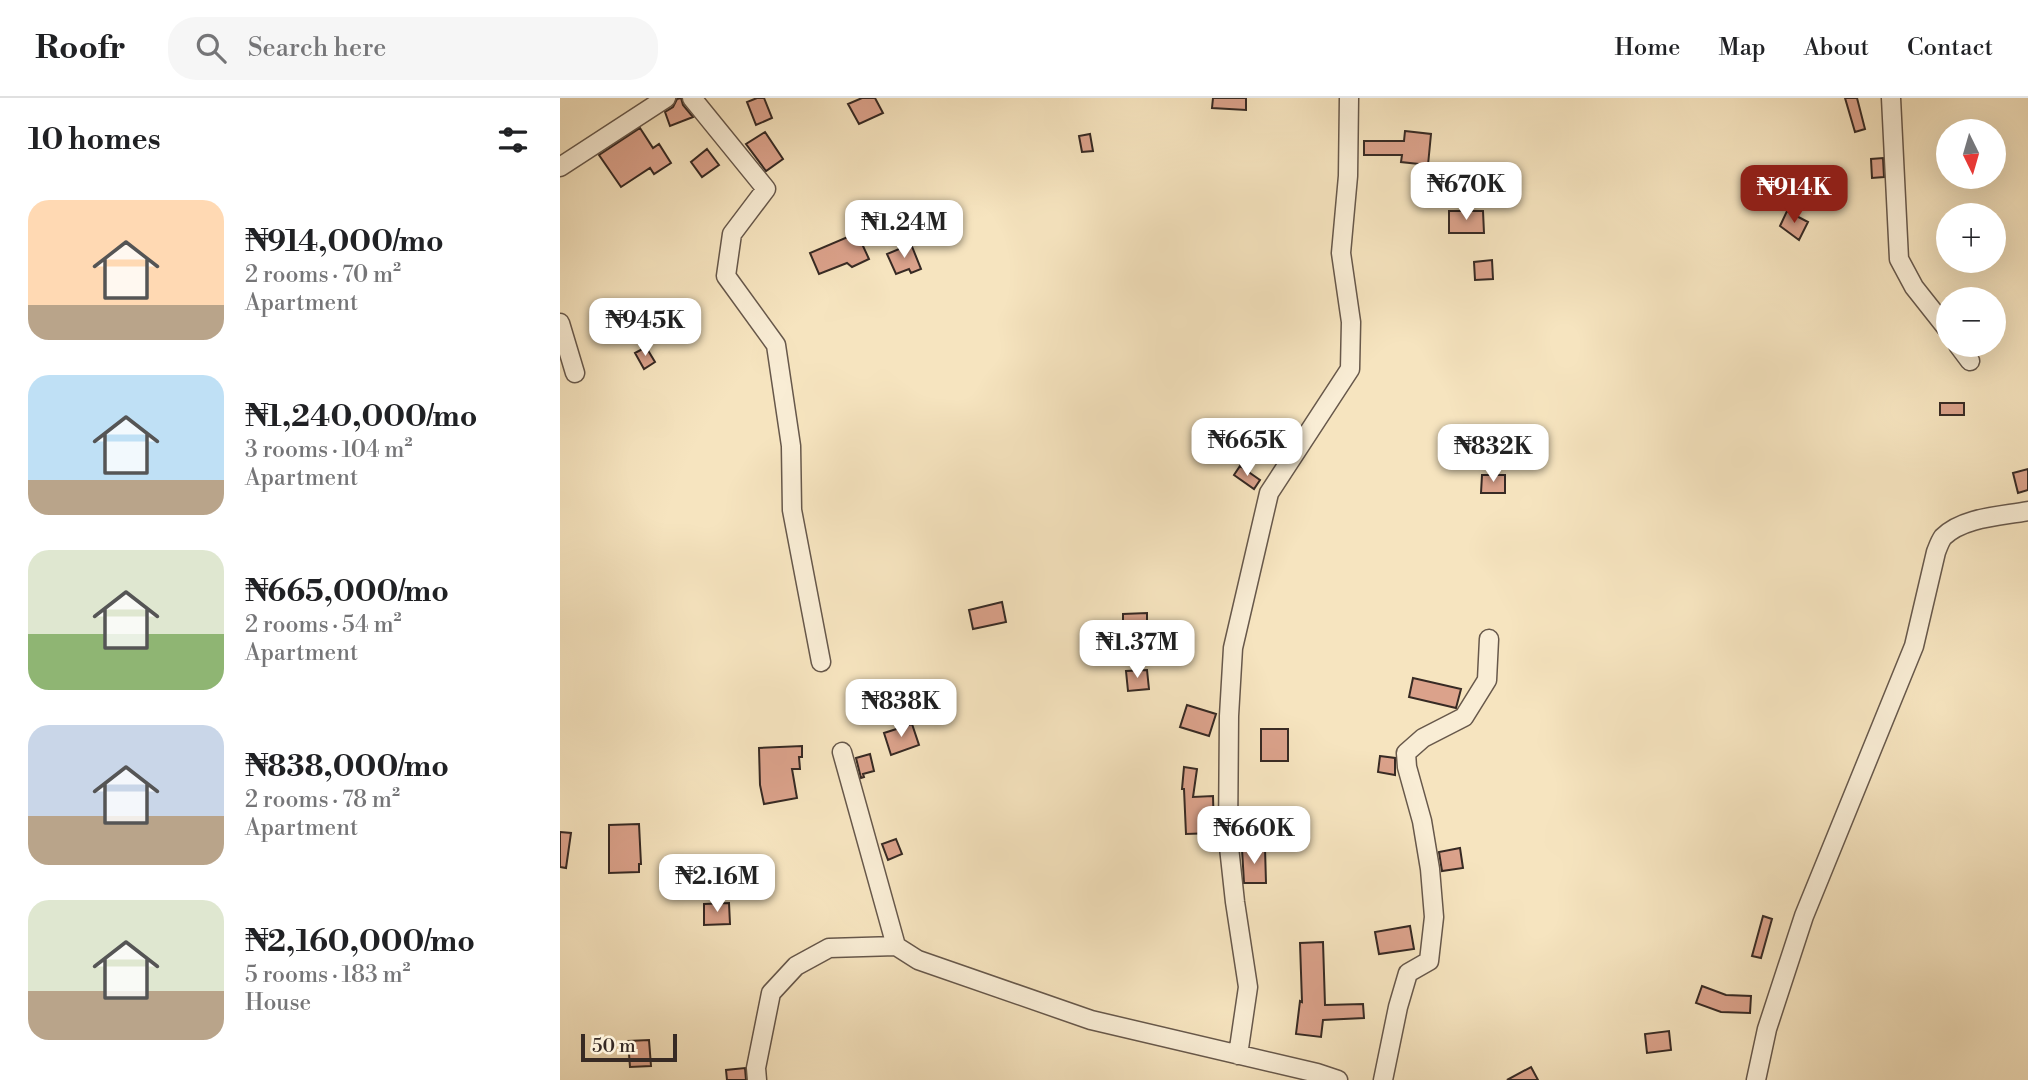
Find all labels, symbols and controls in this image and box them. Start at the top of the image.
search box [168,17,658,80]
text: Roofr [35,28,126,69]
icon: search [192,29,230,67]
text: Search here [248,32,386,64]
text: Home [1615,33,1680,63]
text: Map [1718,33,1766,63]
text: About [1804,33,1869,63]
text: Contact [1907,33,1993,63]
north arrow [1936,119,2006,189]
map controls [1936,119,2006,357]
text: 10 homes [28,121,161,159]
icon: filters [494,121,532,159]
pin: ₦670K [1417,162,1515,222]
pin: ₦914K [1745,166,1843,225]
text: ₦670K [1427,171,1505,199]
text: ₦914K [1757,174,1831,202]
pin: ₦1.24M [847,200,961,260]
button: + [1936,203,2006,273]
text: ₦1.24M [861,209,947,237]
text: ₦914,000/mo [245,223,444,261]
icon: home [84,228,168,312]
text: 2 rooms · 70 m² [245,261,401,289]
button: − [1936,287,2006,357]
text: Apartment [245,289,358,317]
pin: ₦945K [596,299,694,358]
text: ₦945K [605,307,685,335]
text: ₦1,240,000/mo [245,398,478,436]
icon: home [84,403,168,487]
pin: ₦665K [1198,418,1296,478]
pin: ₦832K [1444,424,1542,484]
text: ₦665K [1208,427,1286,455]
text: ₦832K [1454,433,1532,461]
text: 3 rooms · 104 m² [245,436,413,464]
text: Apartment [245,464,358,492]
text: ₦665,000/mo [245,573,449,611]
icon: home [84,578,168,662]
text: 2 rooms · 54 m² [245,611,402,639]
pin: ₦1.37M [1080,620,1194,680]
text: ₦1.37M [1096,629,1178,657]
text: Apartment [245,639,358,667]
pin: ₦838K [852,680,950,739]
text: ₦838K [862,688,940,716]
text: ₦838,000/mo [245,748,449,786]
icon: home [84,753,168,837]
text: 2 rooms · 78 m² [245,786,400,814]
pin: ₦660K [1205,806,1303,866]
text: Apartment [245,814,358,842]
text: ₦660K [1213,815,1295,843]
pin: ₦2.16M [660,854,774,914]
text: ₦2.16M [675,863,759,891]
text: ₦2,160,000/mo [245,923,475,961]
icon: home [84,928,168,1012]
text: 5 rooms · 183 m² [245,961,411,989]
text: House [245,989,311,1017]
scale bar [581,1031,677,1063]
text: 50 m [592,1034,636,1058]

